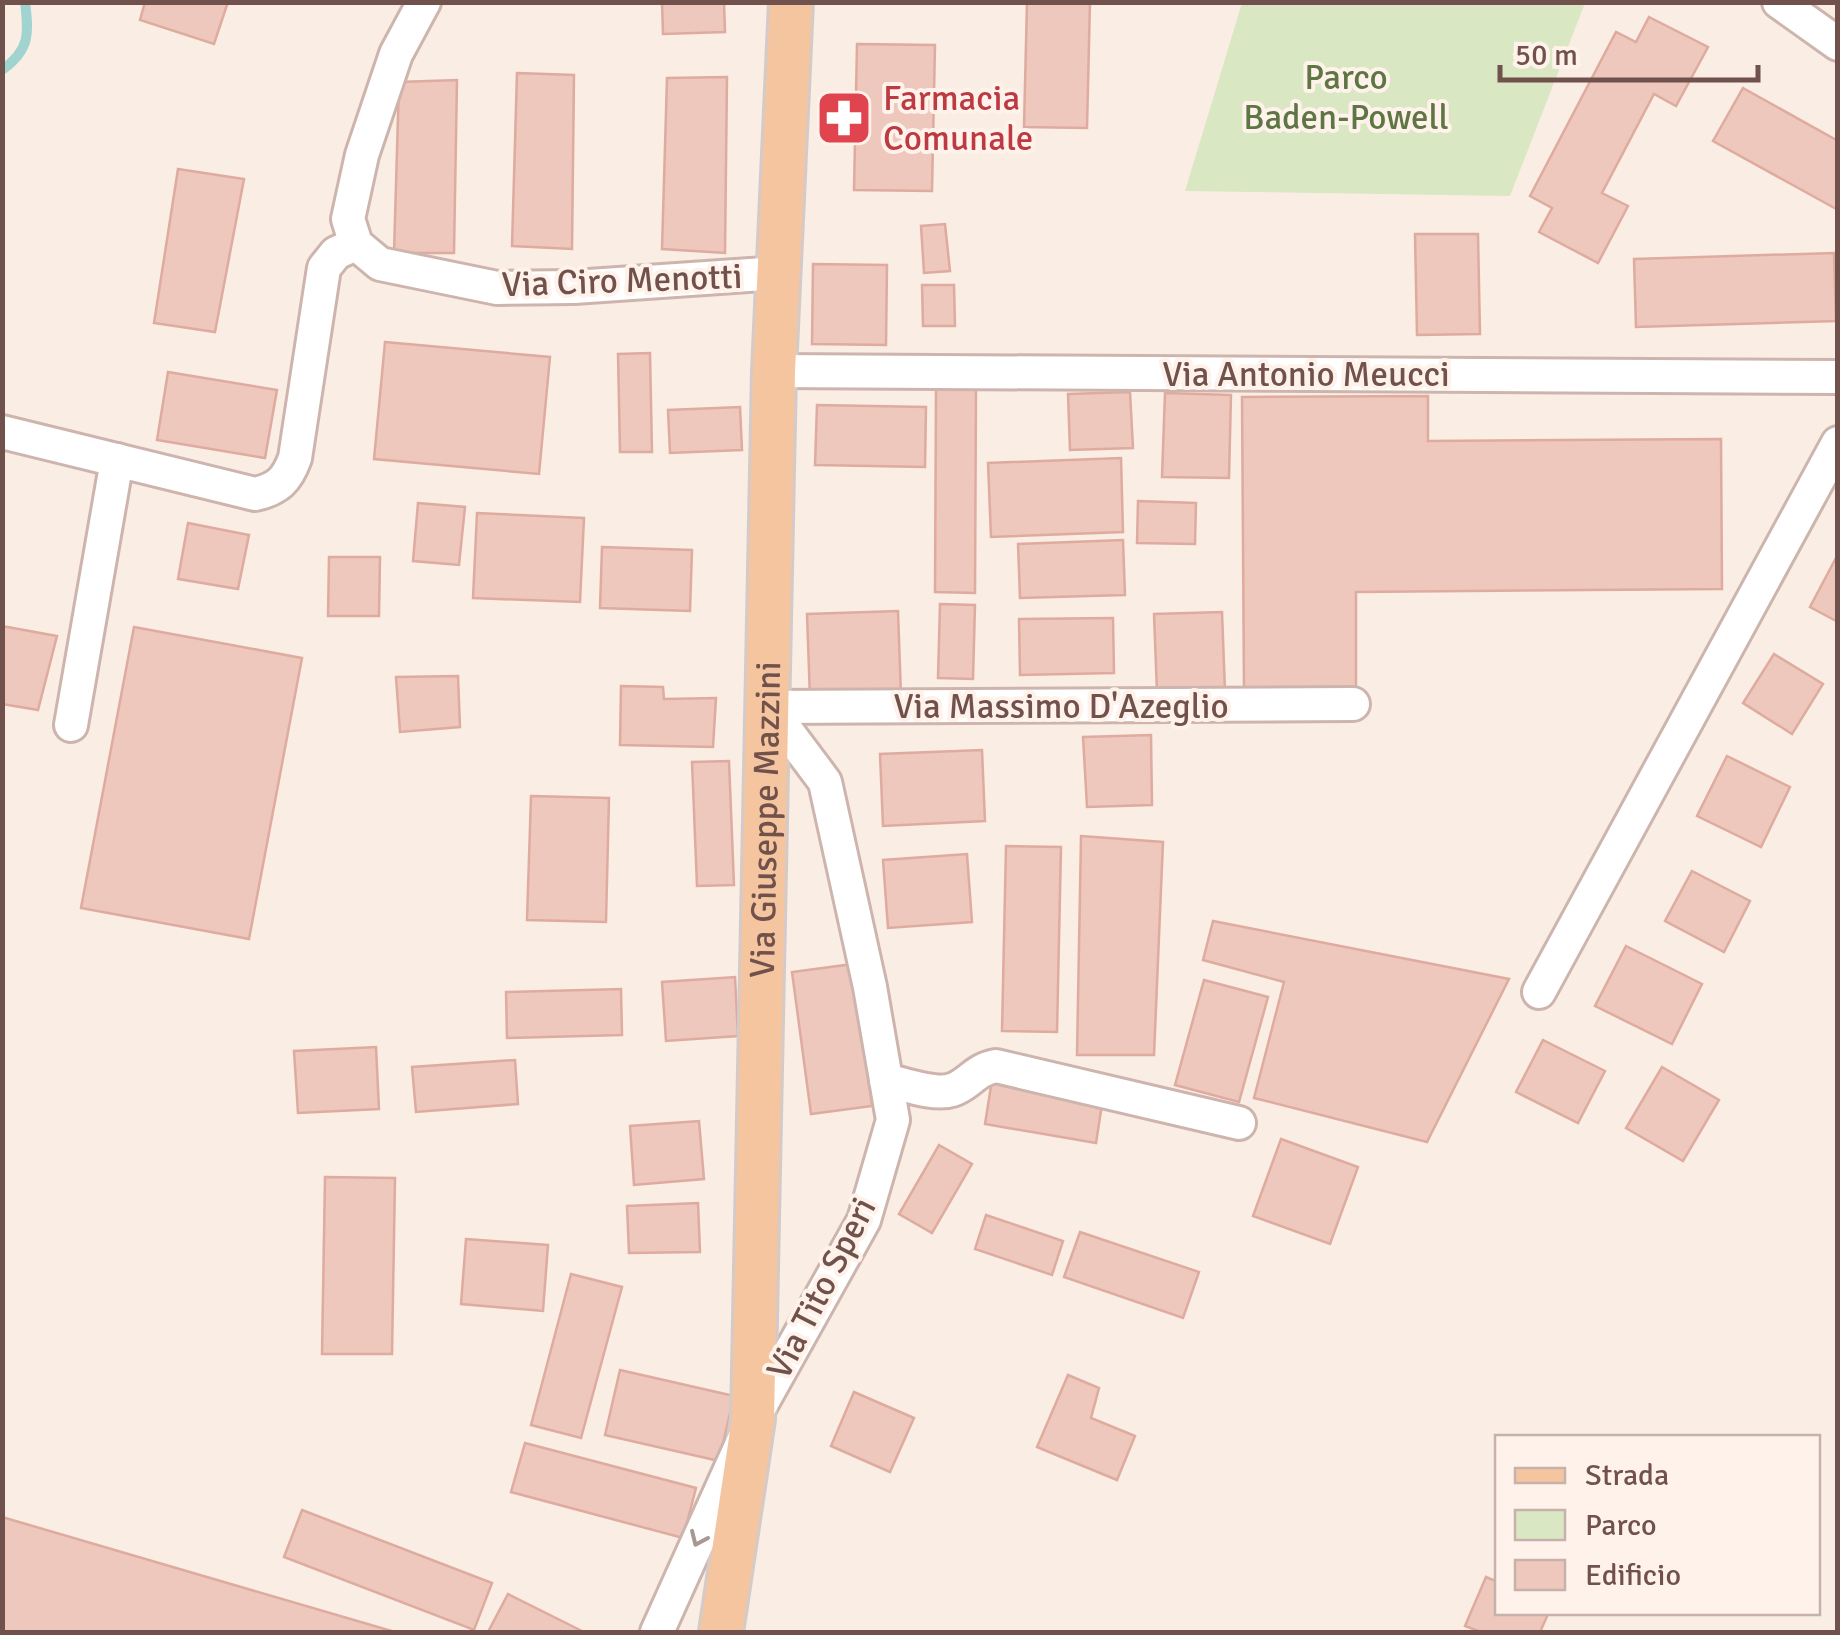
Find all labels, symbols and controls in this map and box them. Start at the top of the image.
scale bar [1500,20,1758,82]
text: 50 m [1515,37,1578,74]
park label: Parco Baden-Powell [1243,56,1449,139]
place label: Farmacia Comunale [883,77,1033,160]
pharmacy icon: Farmacia Comunale [814,88,874,148]
street label: Via Ciro Menotti [501,255,743,306]
street label: Via Antonio Meucci [1162,353,1450,396]
street label: Via Giuseppe Mazzini [741,661,790,978]
street label: Via Massimo D'Azeglio [893,685,1229,728]
street label: Via Tito Speri [757,1190,886,1386]
legend [1495,1435,1820,1615]
text: Strada [1585,1457,1669,1494]
text: Parco [1585,1507,1657,1544]
one-way arrow [690,1529,710,1547]
text: Edificio [1585,1557,1681,1594]

